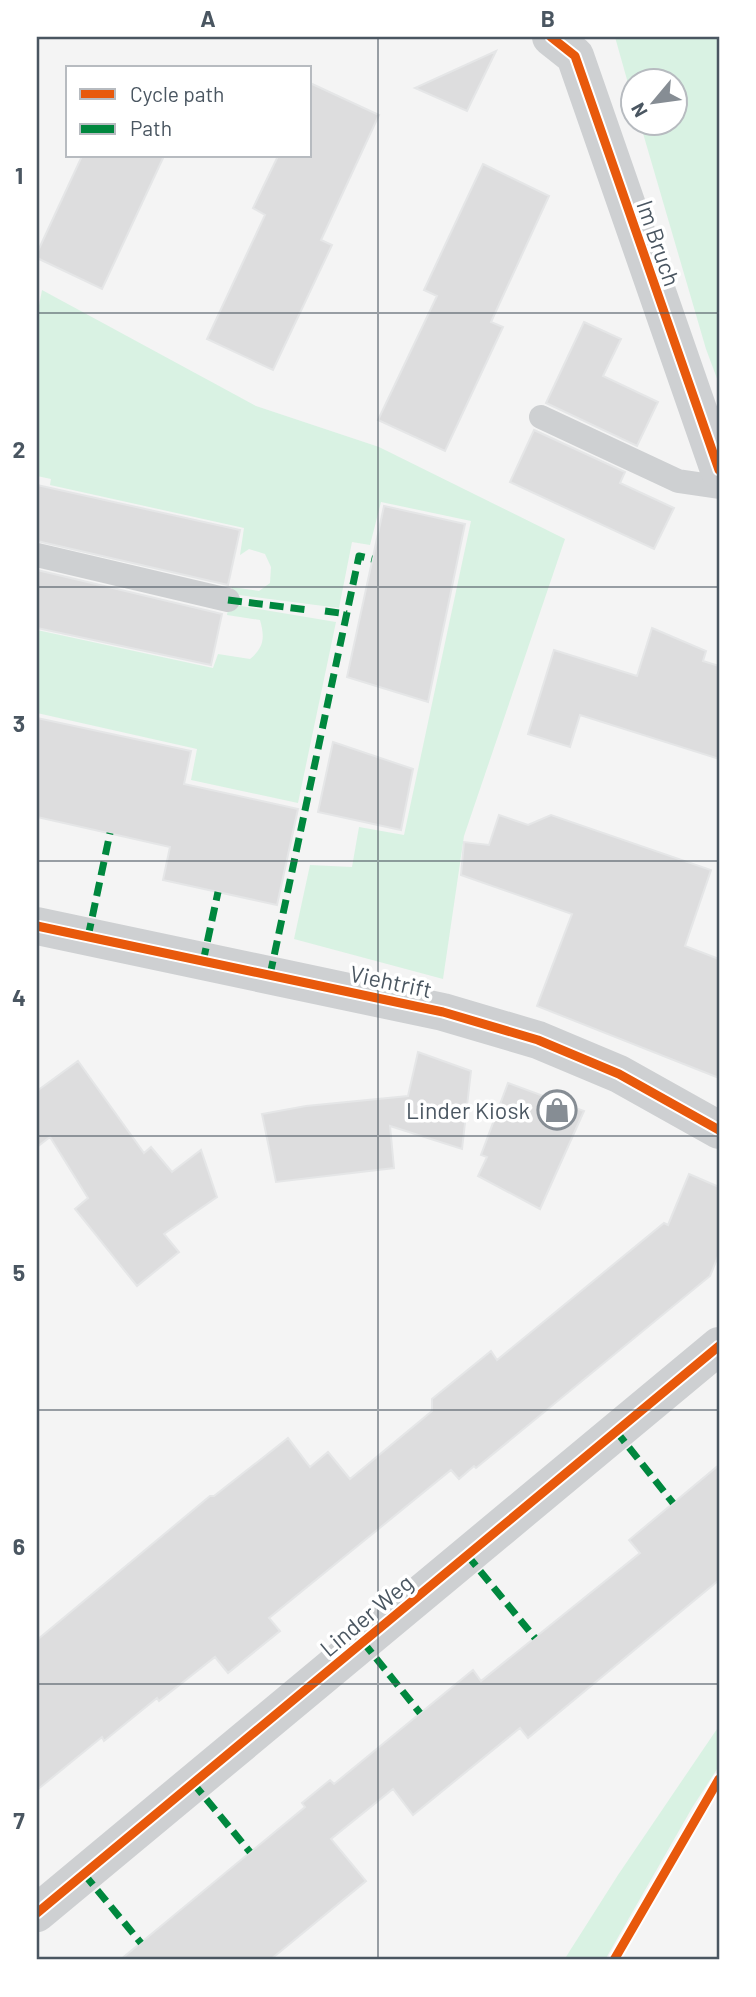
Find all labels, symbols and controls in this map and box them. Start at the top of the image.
text: A [200,4,216,32]
text: B [541,4,555,32]
legend [66,66,312,158]
north arrow [620,66,690,136]
text: Cycle path [130,81,224,106]
text: N [626,99,652,122]
text: Path [130,115,172,140]
text: 1 [15,161,23,189]
street label: Im Bruch [631,196,687,290]
text: 2 [13,435,25,463]
text: 3 [13,709,25,737]
street label: Viehtrift [347,959,435,1003]
text: 4 [12,983,26,1011]
shop icon: Linder Kiosk [536,1089,578,1131]
place label: Linder Kiosk [406,1096,530,1124]
text: 5 [13,1258,25,1286]
text: 6 [13,1532,25,1560]
street label: Linder Weg [314,1568,418,1662]
text: 7 [13,1806,25,1834]

